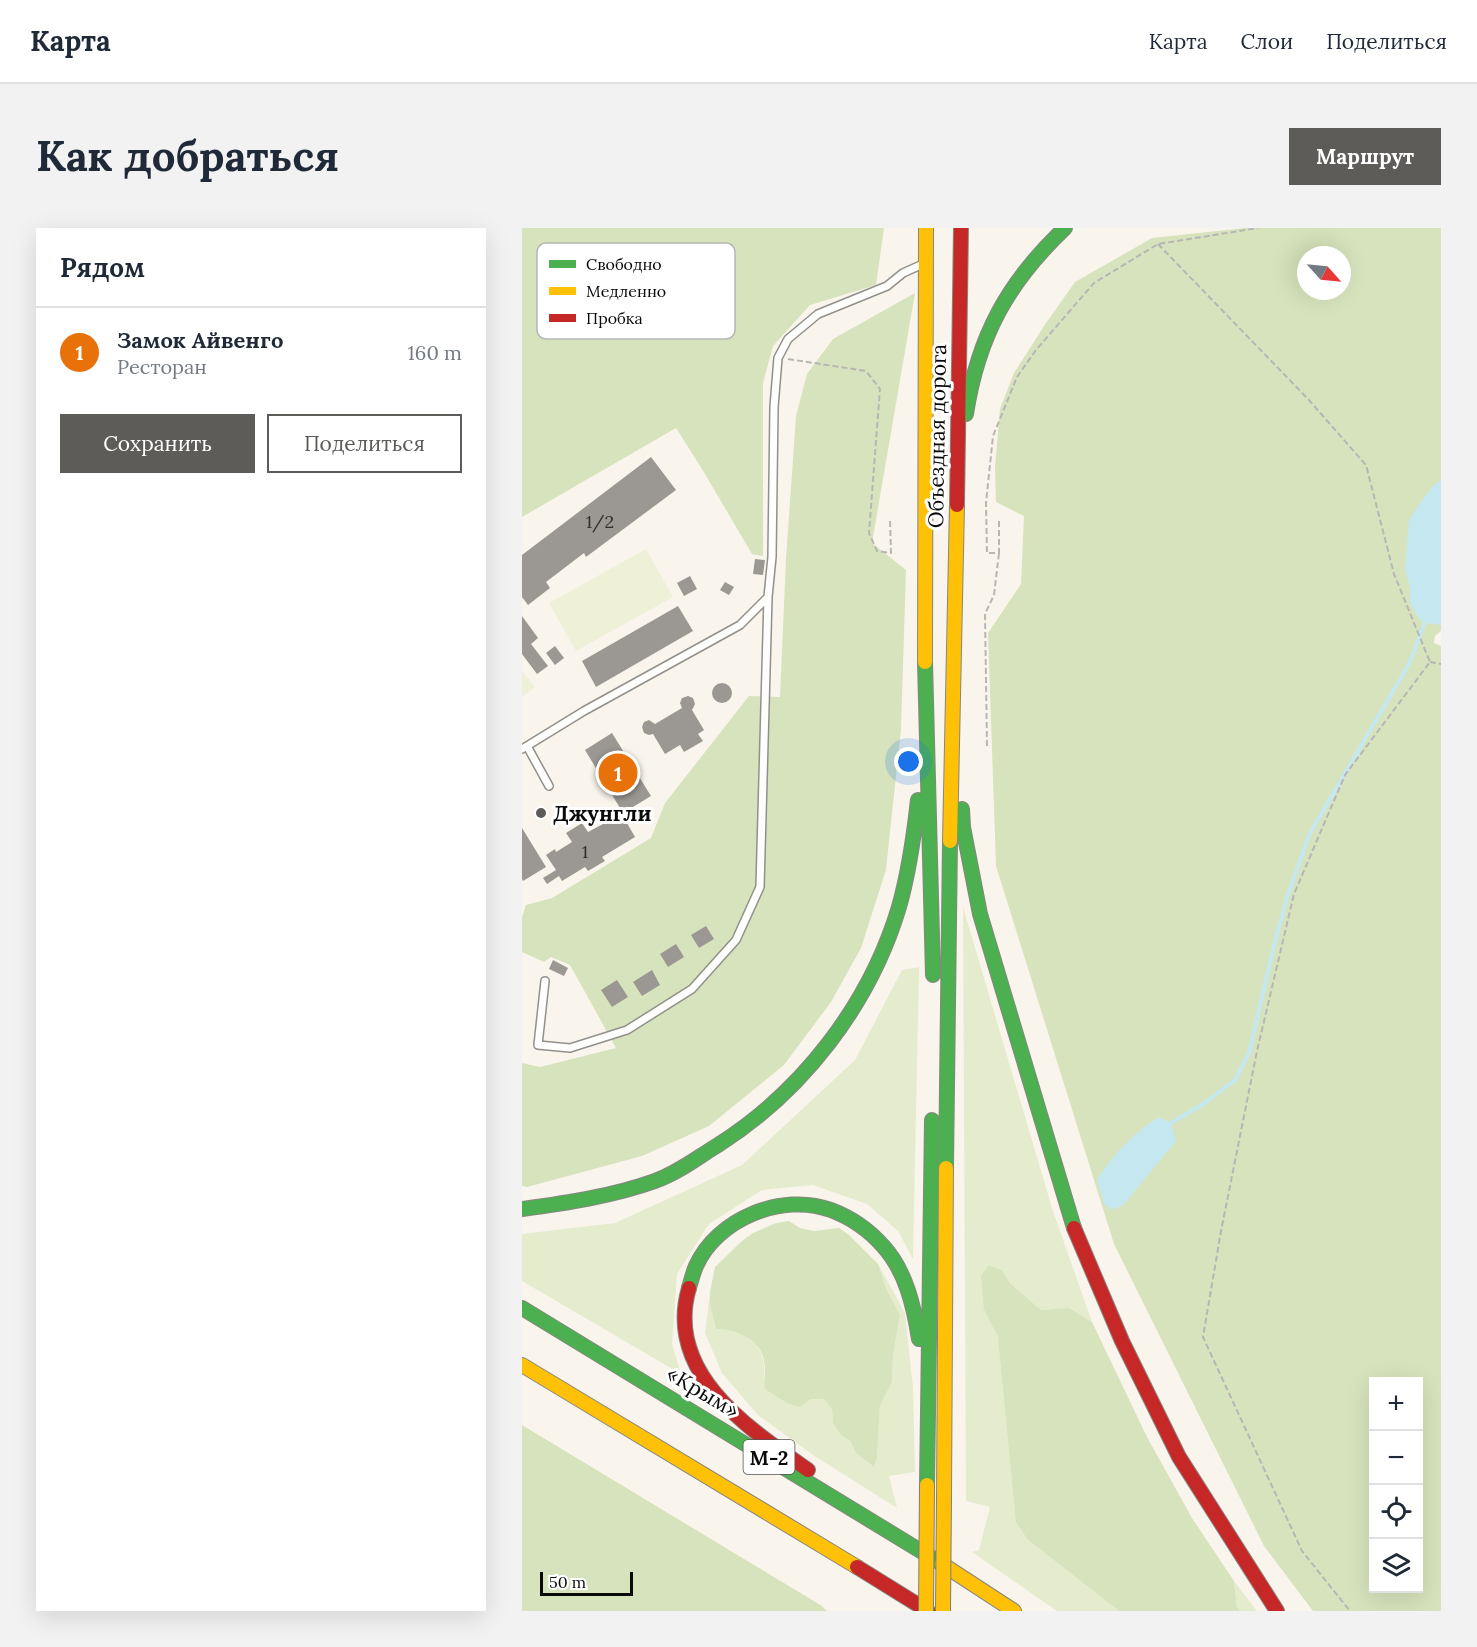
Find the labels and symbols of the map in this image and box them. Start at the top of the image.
legend [537,243,735,339]
north arrow [1297,246,1351,300]
text: Свободно [586,254,662,274]
text: Медленно [586,281,666,301]
text: Пробка [586,308,643,328]
street label: Объездная дорога [922,344,952,528]
house number: 1/2 [586,510,614,533]
your location [894,747,923,776]
pin: 1 [598,750,638,796]
place label: Джунгли [553,800,651,827]
marker: Джунгли [534,806,548,820]
house number: 1 [582,840,588,863]
street label: «Крым» [662,1360,744,1424]
road number: М-2 [744,1440,794,1474]
scale bar [540,1569,633,1596]

